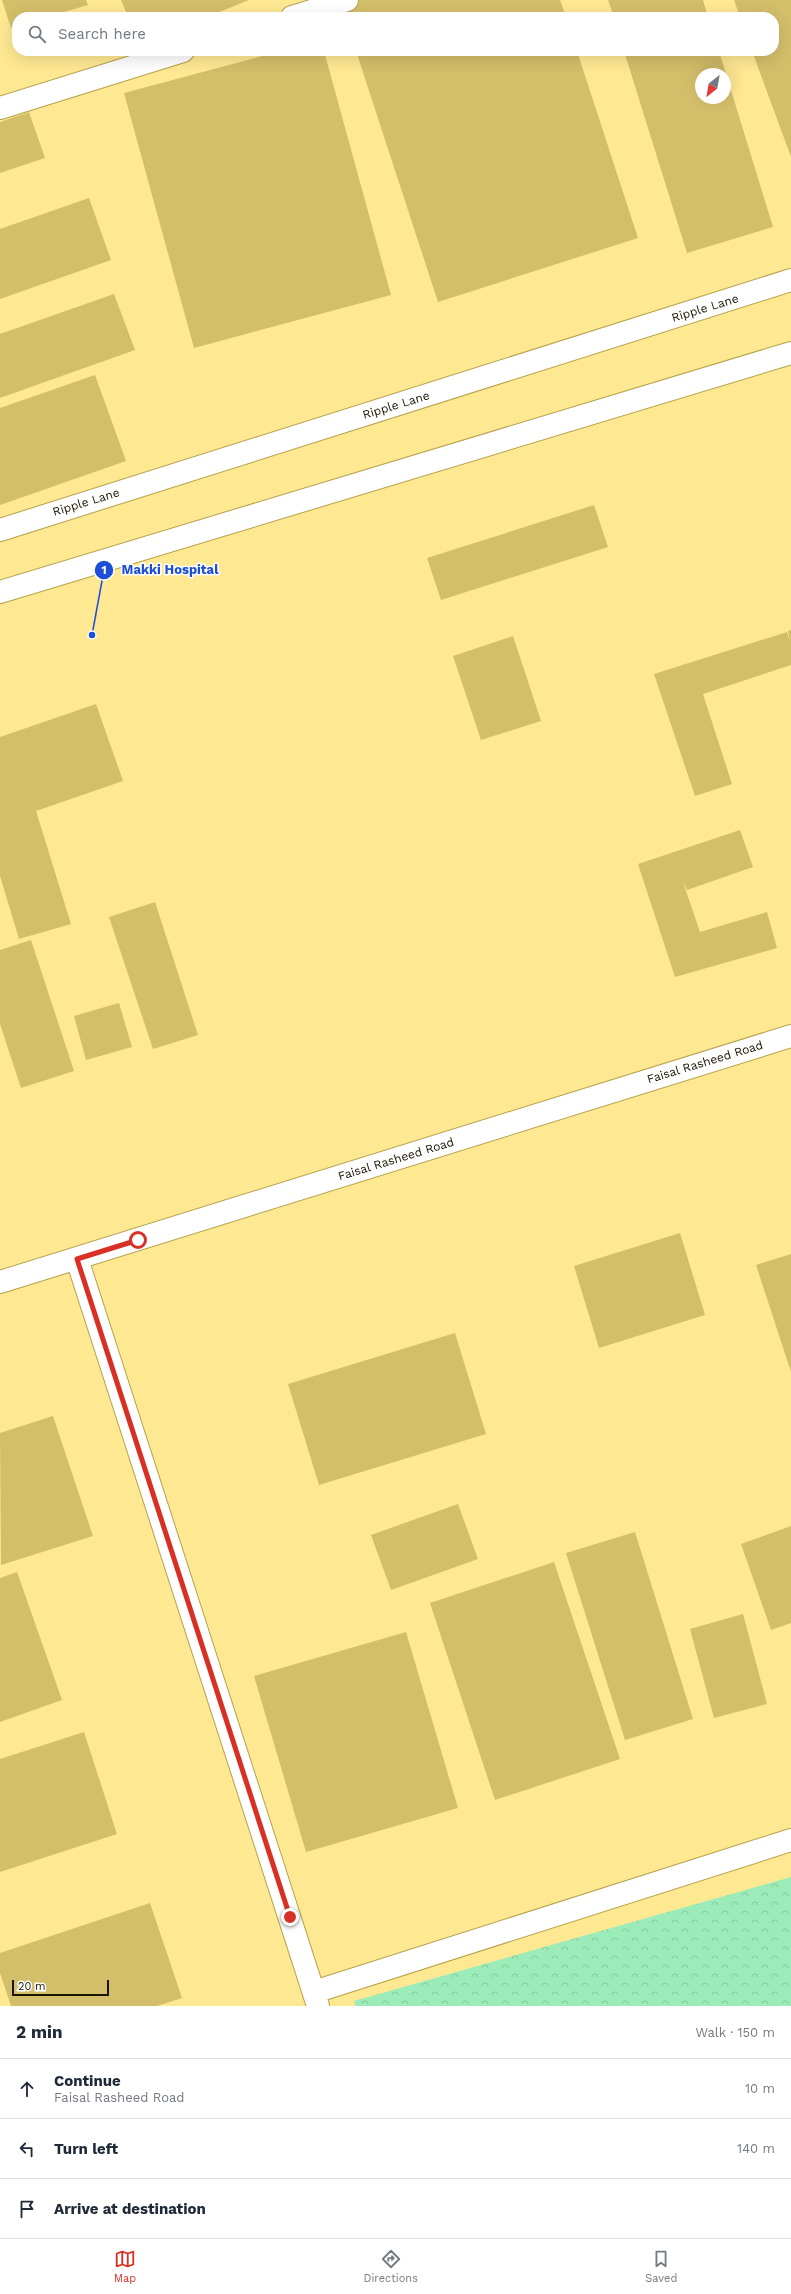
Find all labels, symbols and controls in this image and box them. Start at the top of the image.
search box [12,12,779,56]
icon: search [26,23,48,45]
text: Search here [58,25,146,43]
north arrow [695,68,731,104]
street label: Ripple Lane [670,291,740,325]
street label: Ripple Lane [361,388,431,422]
street label: Ripple Lane [51,485,121,519]
callout: Makki Hospital [94,557,227,582]
text: Makki Hospital [122,562,219,577]
text: 1 [101,563,107,577]
street label: Faisal Rasheed Road [645,1038,765,1086]
street label: Faisal Rasheed Road [336,1135,456,1183]
route start [129,1231,147,1249]
route end [281,1908,299,1926]
scale bar [12,1978,109,1997]
text: 20 m [18,1980,46,1993]
text: 2 min [16,2022,62,2042]
text: Walk · 150 m [696,2025,775,2040]
text: Continue [54,2072,121,2090]
icon: ahead [16,2078,38,2100]
text: 10 m [745,2081,775,2096]
text: Faisal Rasheed Road [54,2090,184,2105]
icon: left [16,2138,38,2160]
text: Turn left [54,2140,118,2158]
text: 140 m [737,2141,775,2156]
icon: arrive [16,2198,38,2220]
text: Arrive at destination [54,2200,206,2218]
tab: Map [114,2248,136,2285]
tab: Directions [364,2248,418,2285]
tab: Saved [645,2248,677,2285]

